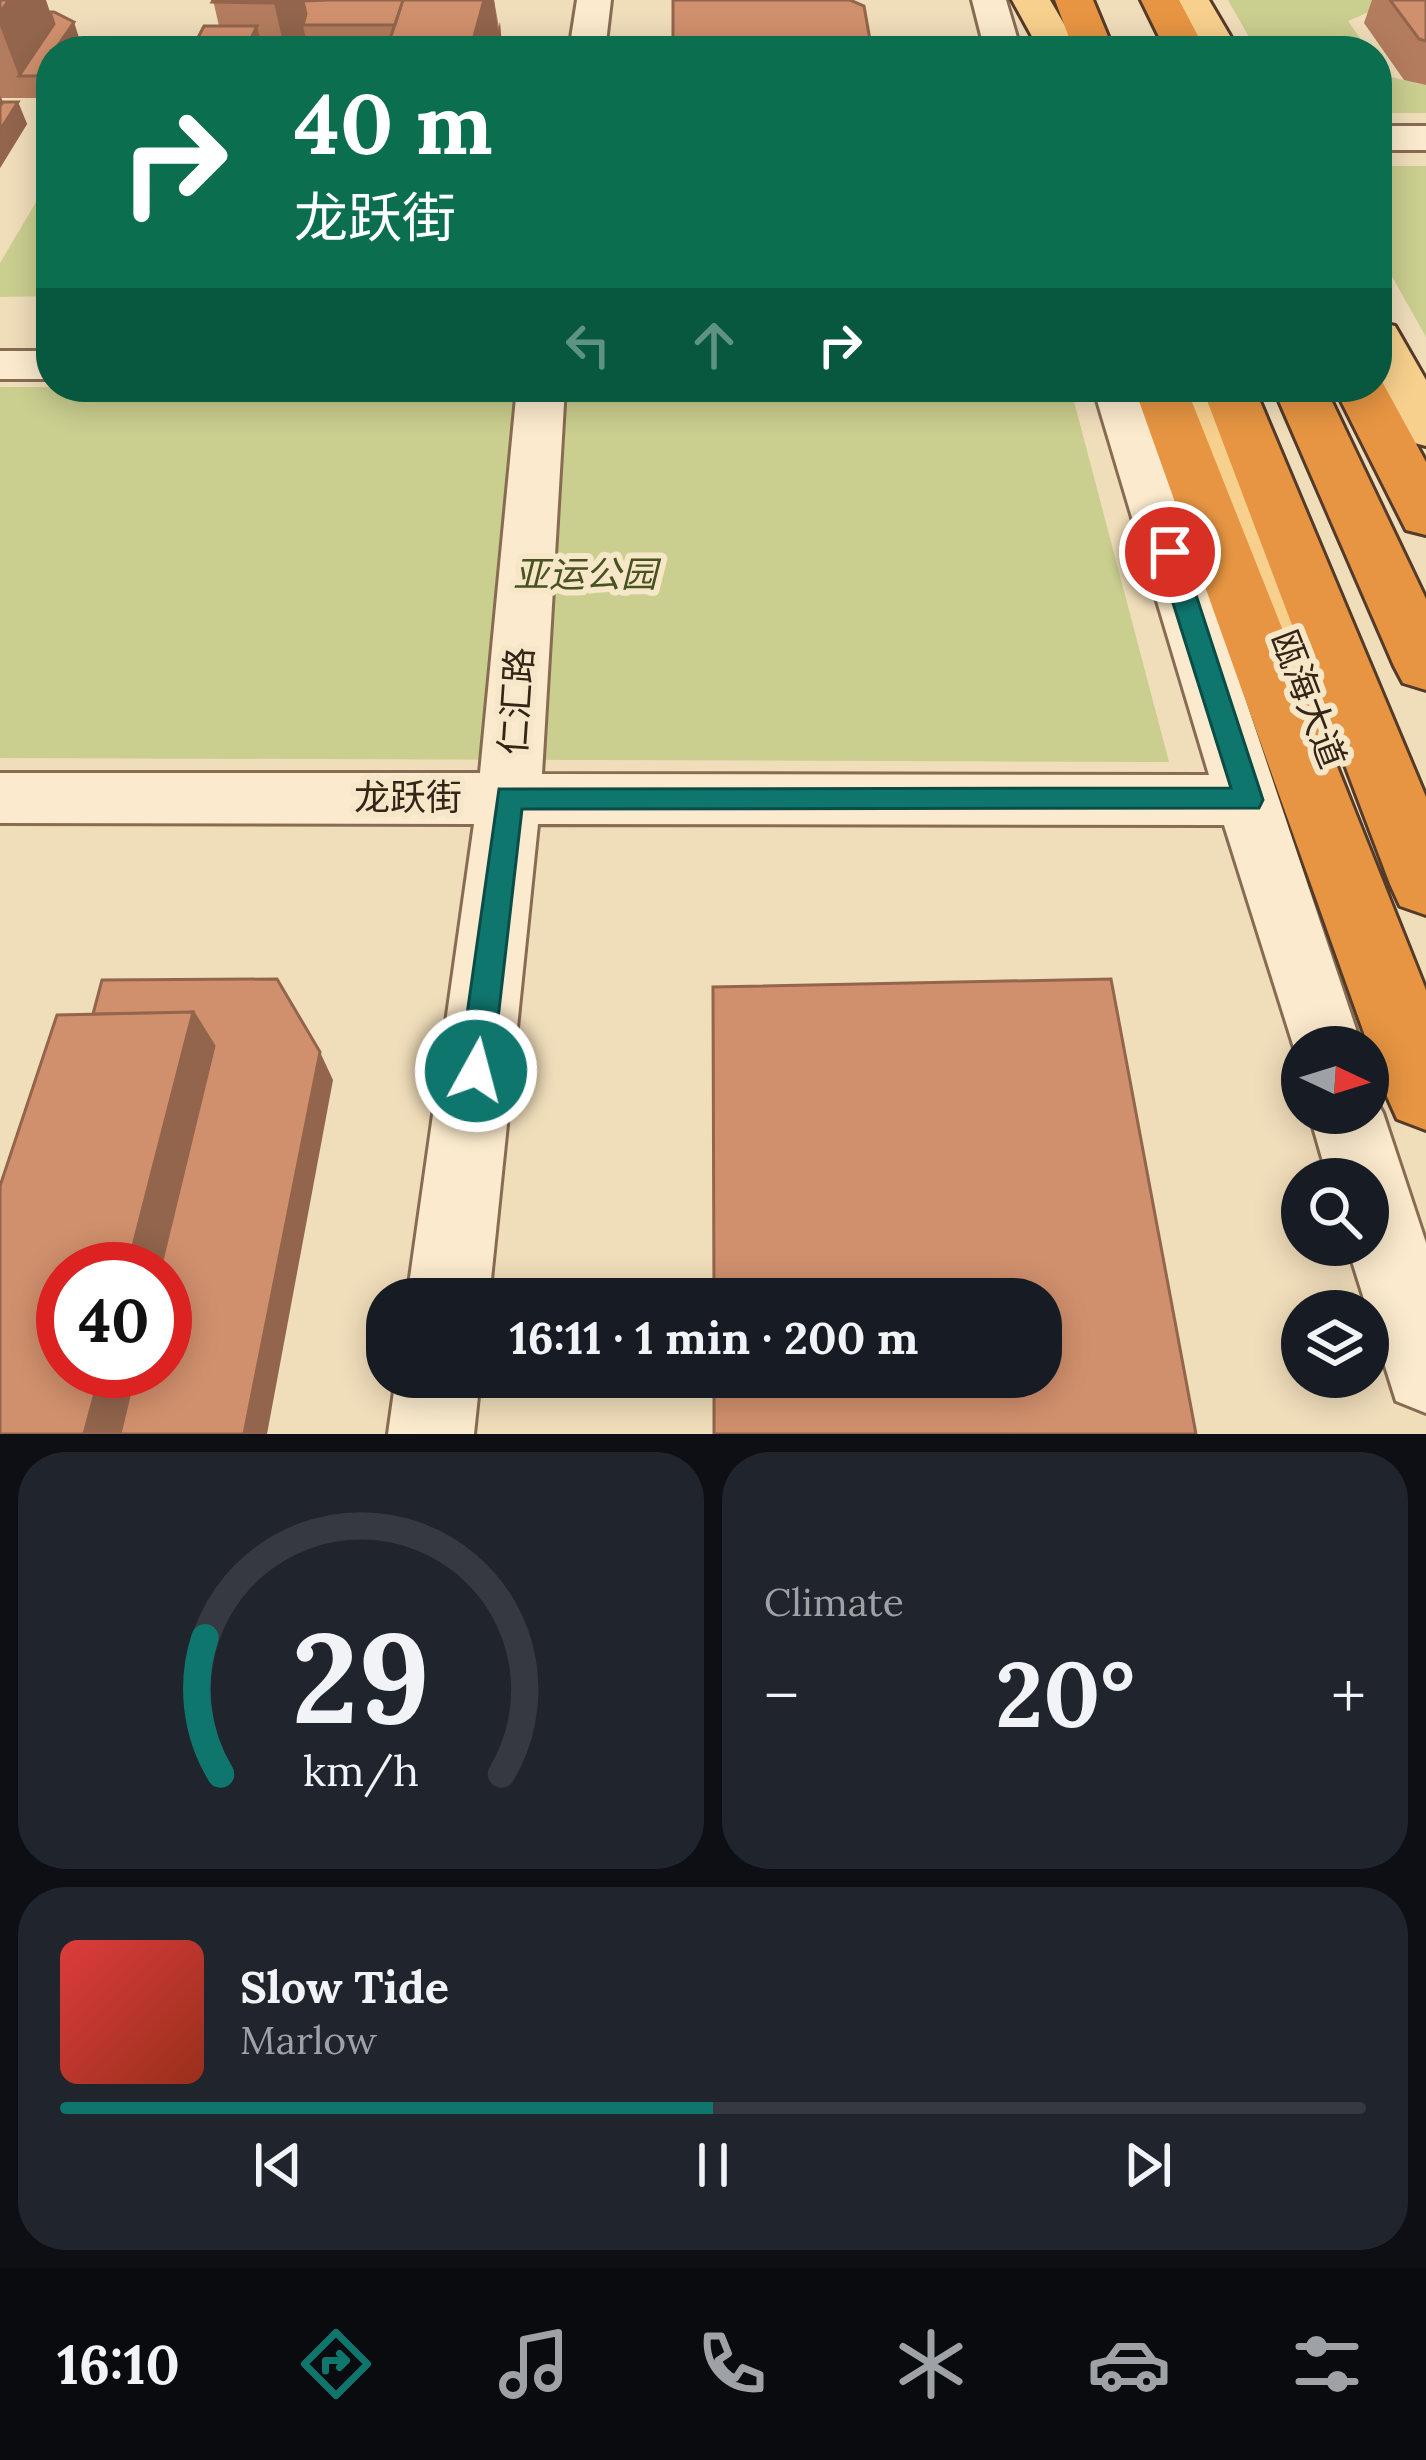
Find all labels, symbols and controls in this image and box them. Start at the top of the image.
text: 40 m [294,69,493,177]
icon: right [96,84,252,240]
text: 龙跃街 [294,183,456,252]
icon: left [555,312,621,378]
icon: ahead [681,312,747,378]
icon: right [807,312,873,378]
pin [1119,501,1221,603]
icon: arrive [1137,519,1203,585]
park label: 亚运公园 [513,551,662,597]
street label: 瓯海大道 [1262,624,1356,774]
street label: 仁汇路 [489,646,543,756]
street label: 龙跃街 [354,774,462,820]
position arrow [413,1008,539,1134]
north arrow [1281,1026,1389,1134]
map controls [1281,1026,1389,1398]
button: search [1281,1158,1389,1266]
speed limit sign: 40 [36,1242,192,1398]
button: layers [1281,1290,1389,1398]
text: 16:11 · 1 min · 200 m [509,1309,919,1366]
text: Climate [764,1577,904,1627]
text: 29 [292,1597,430,1757]
text: 20° [995,1636,1135,1752]
text: − [764,1653,799,1737]
text: + [1331,1653,1366,1737]
text: km/h [303,1742,419,1797]
text: Slow Tide [240,1958,449,2015]
text: Marlow [240,2015,377,2065]
icon: previous [245,2132,311,2198]
icon: pause [680,2132,746,2198]
icon: next [1115,2132,1181,2198]
icon: directions [294,2322,378,2406]
icon: music [492,2322,576,2406]
icon: phone [690,2322,774,2406]
icon: climate [889,2322,973,2406]
icon: car [1087,2322,1171,2406]
icon: filters [1285,2322,1369,2406]
text: 16:10 [57,2330,180,2399]

